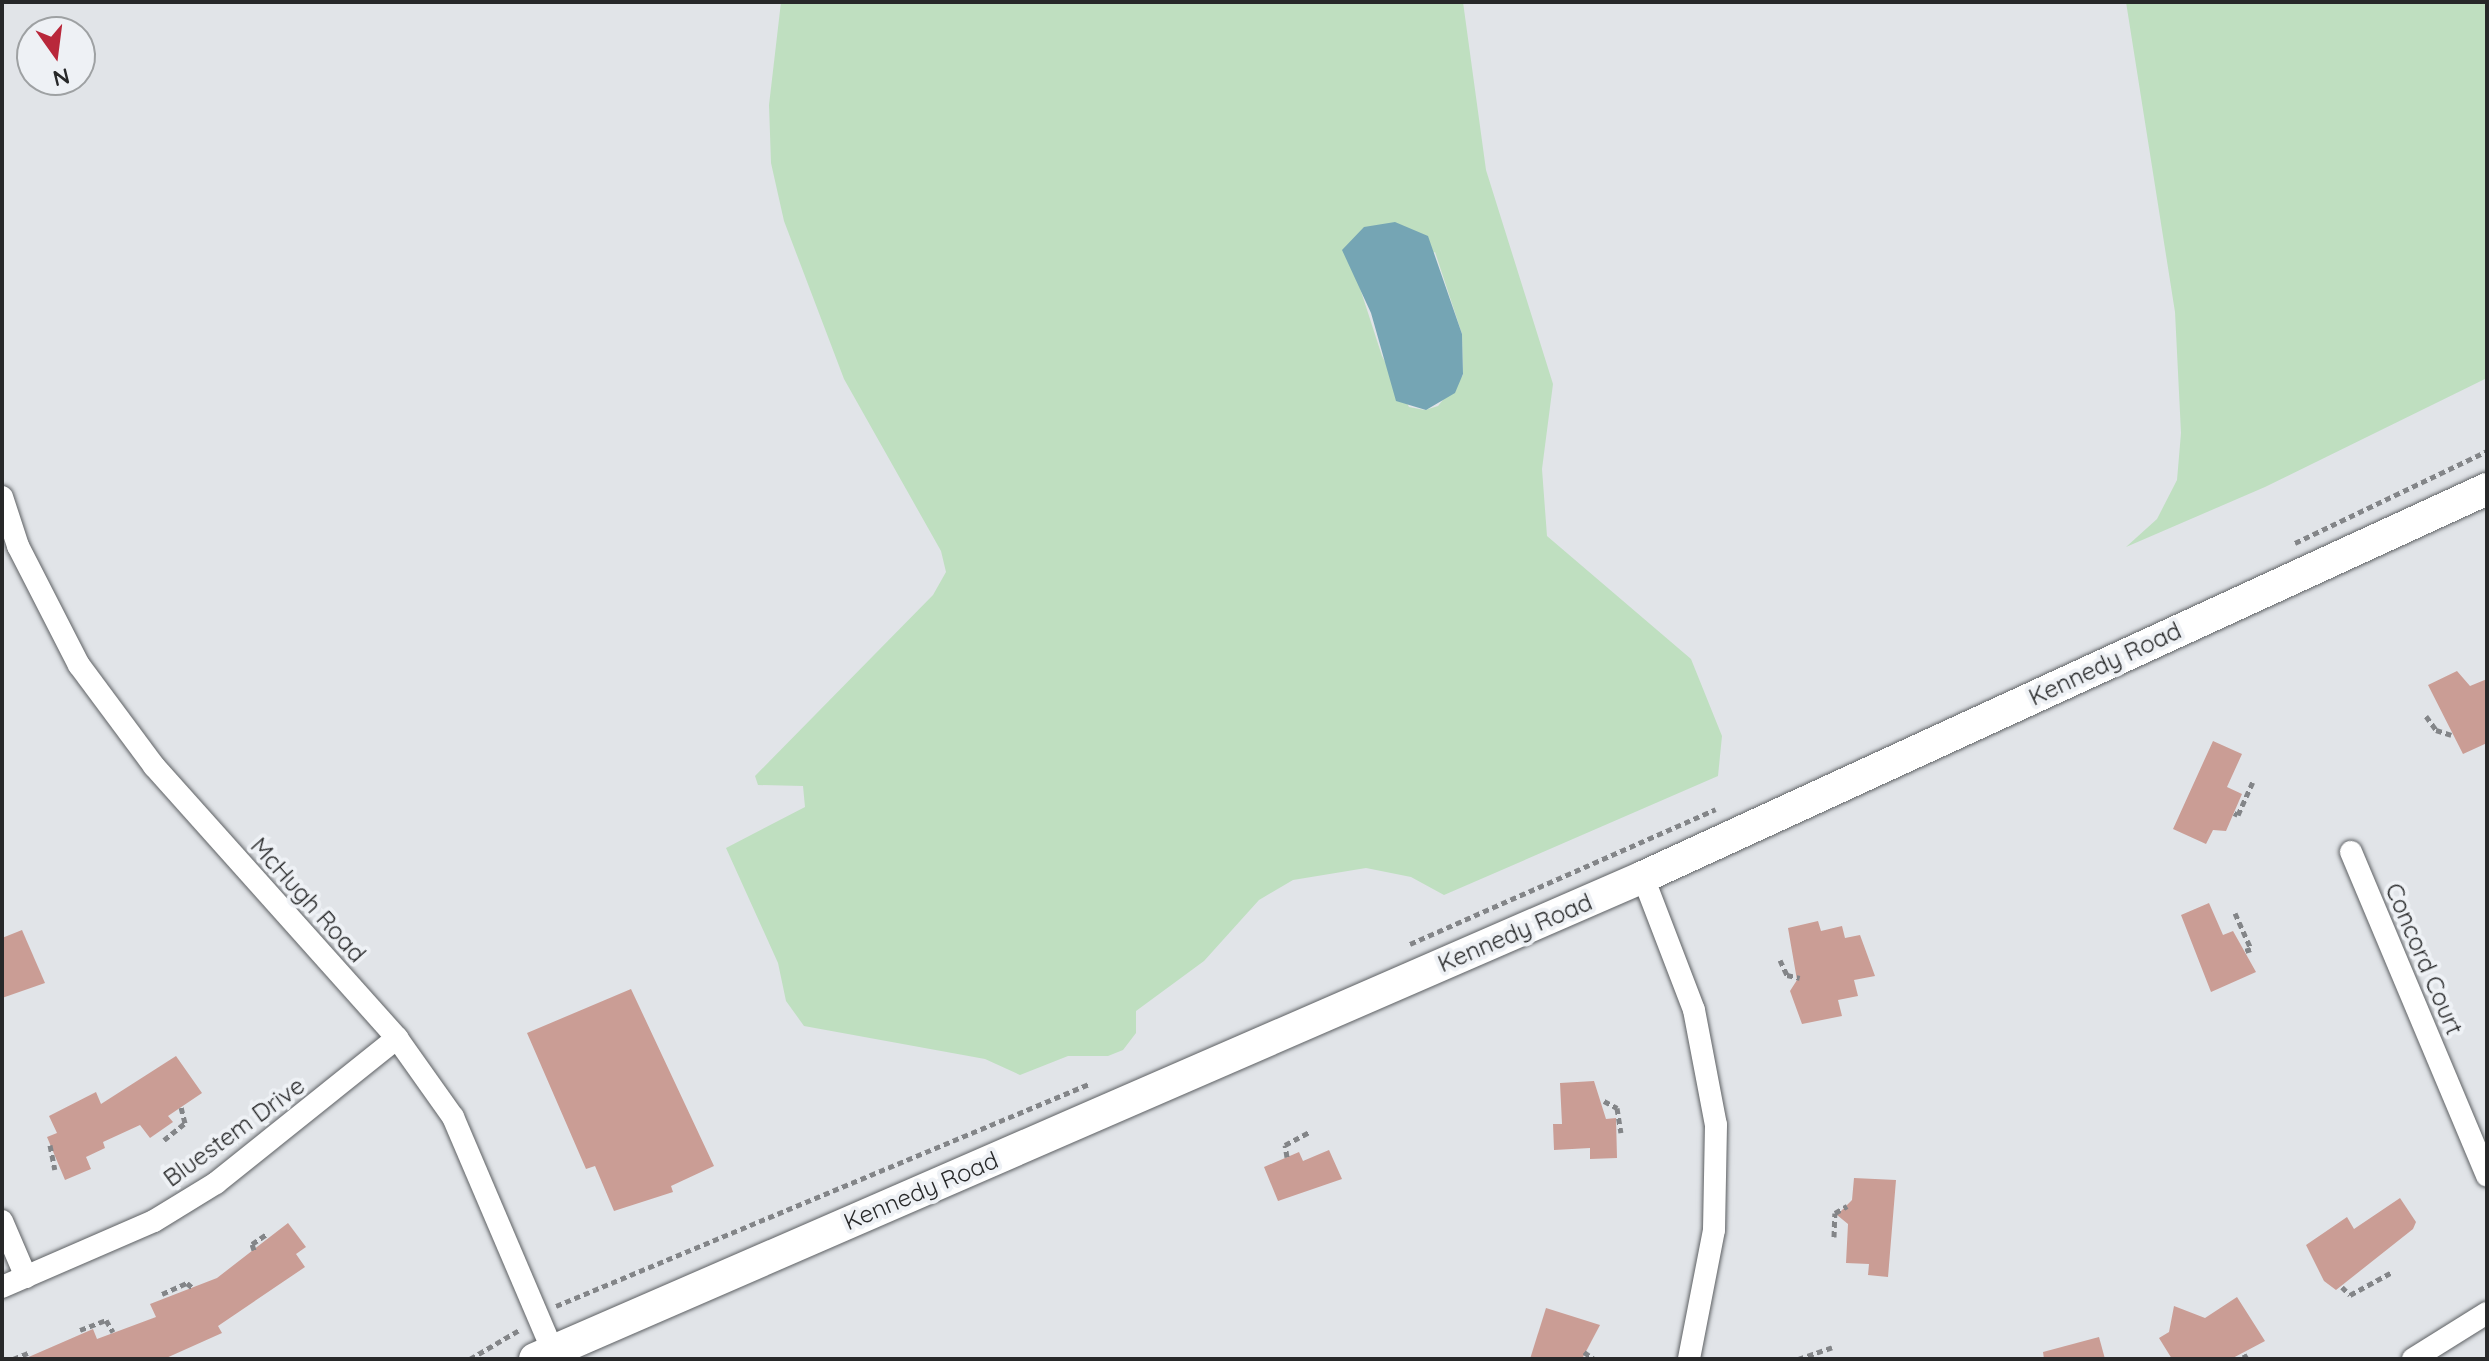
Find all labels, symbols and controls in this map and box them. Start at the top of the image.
north arrow [16,16,96,96]
text: N [50,62,73,93]
street label: Kennedy Road [2024,616,2186,712]
street label: McHugh Road [245,832,371,968]
street label: Concord Court [2379,879,2469,1039]
street label: Kennedy Road [1434,888,1596,978]
street label: Bluestem Drive [158,1071,310,1193]
street label: Kennedy Road [840,1146,1002,1236]

